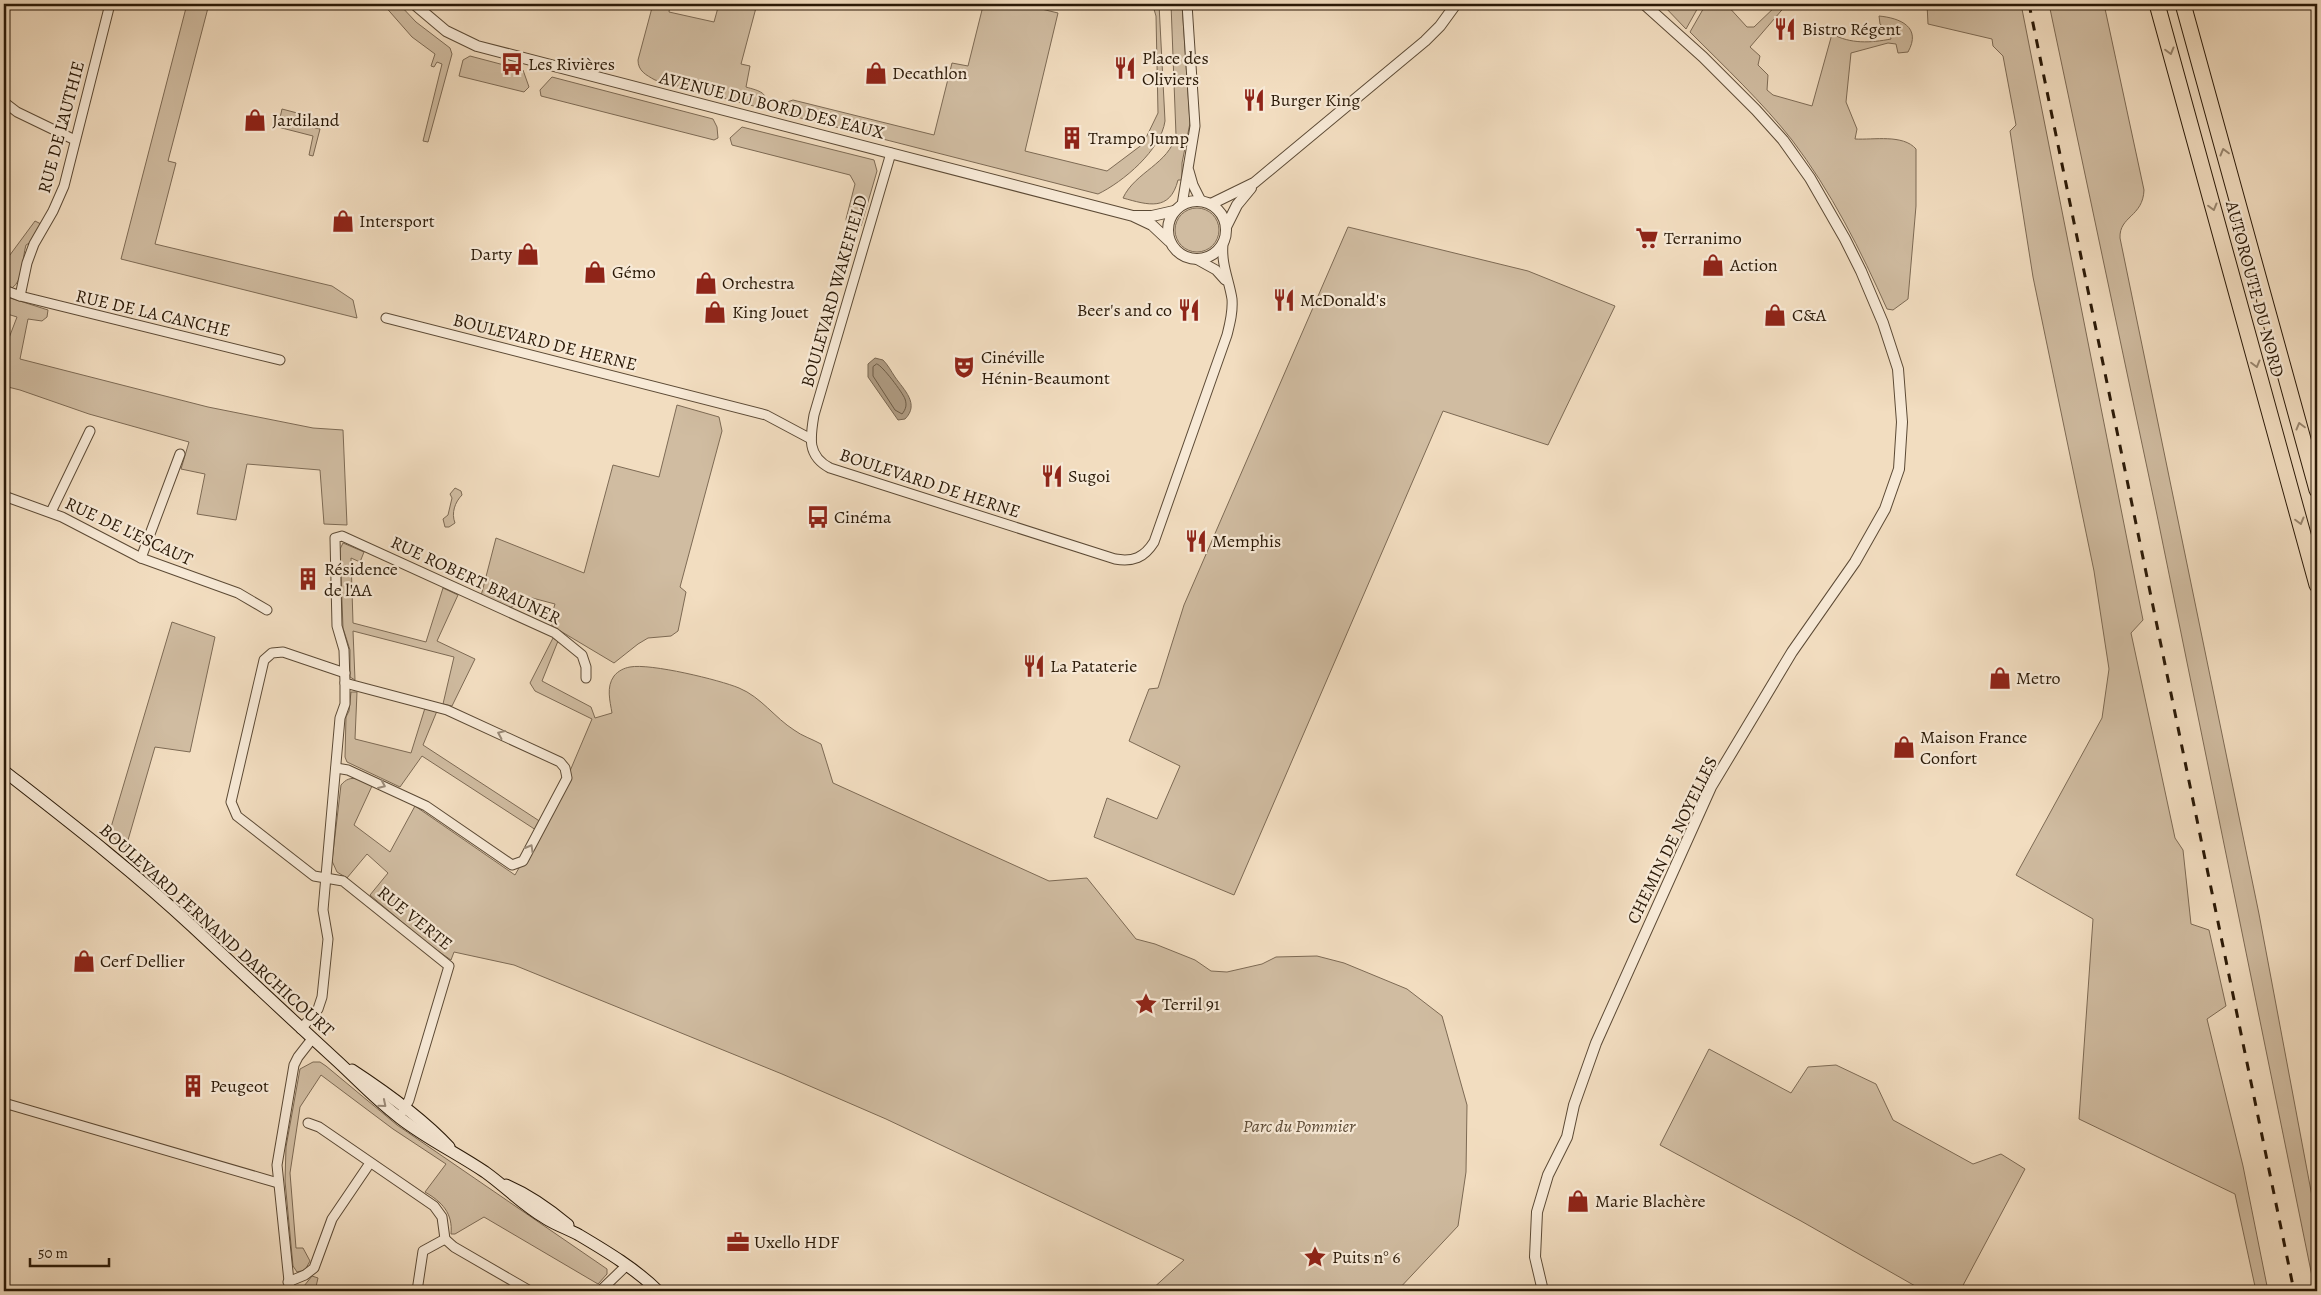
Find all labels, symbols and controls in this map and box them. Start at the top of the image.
restaurant icon: Bistro Régent [1772,16,1798,42]
place label: Bistro Régent [1802,17,1901,41]
place label: Place des Oliviers [1142,46,1209,91]
one-way arrow [2164,46,2175,55]
bus stop icon: Les Rivières [499,51,525,77]
place label: Les Rivières [528,52,615,76]
restaurant icon: Place des Oliviers [1112,55,1138,81]
street label: RUE DE L'AUTHIE [32,58,90,196]
shop icon: Decathlon [863,60,889,86]
place label: Decathlon [892,61,967,85]
street label: AVENUE DU BORD DES EAUX [656,65,887,145]
restaurant icon: Burger King [1241,87,1267,113]
place label: Burger King [1270,88,1360,112]
shop icon: Jardiland [242,107,268,133]
place label: Jardiland [272,108,340,132]
building icon: Trampo Jump [1059,125,1085,151]
place label: Trampo Jump [1088,126,1189,150]
one-way arrow [2219,148,2229,156]
street label: BOULEVARD WAKEFIELD [795,192,873,390]
street label: AUTOROUTE DU NORD [2220,197,2290,380]
one-way arrow [2208,203,2218,211]
shop icon: Intersport [330,208,356,234]
place label: Intersport [359,209,435,233]
supermarket icon: Terranimo [1634,225,1660,251]
place label: Terranimo [1664,226,1742,250]
shop icon: Darty [515,241,541,267]
place label: Darty [470,242,513,266]
shop icon: Action [1700,252,1726,278]
place label: Action [1729,253,1778,277]
shop icon: Gémo [582,259,608,285]
place label: Gémo [612,260,656,284]
shop icon: Orchestra [693,270,719,296]
place label: Orchestra [722,271,795,295]
street label: RUE DE LA CANCHE [73,284,233,342]
restaurant icon: McDonald's [1271,287,1297,313]
place label: McDonald's [1300,288,1386,312]
restaurant icon: Beer's and co [1176,297,1202,323]
place label: Beer's and co [1077,298,1172,322]
shop icon: King Jouet [702,299,728,325]
place label: King Jouet [732,300,809,324]
shop icon: C&A [1762,302,1788,328]
place label: C&A [1792,303,1827,327]
street label: BOULEVARD DE HERNE [451,308,639,376]
place label: Cinéville Hénin-Beaumont [981,345,1110,390]
theatre icon: Cinéville Hénin-Beaumont [951,354,977,380]
one-way arrow [2251,359,2261,368]
one-way arrow [2295,423,2305,431]
street label: BOULEVARD DE HERNE [837,442,1023,524]
restaurant icon: Sugoi [1039,463,1065,489]
place label: Sugoi [1068,464,1110,488]
street label: RUE DE L'ESCAUT [61,491,197,571]
bus stop icon: Cinéma [805,504,831,530]
place label: Cinéma [834,505,892,529]
one-way arrow [2294,516,2304,524]
restaurant icon: Memphis [1183,528,1209,554]
place label: Memphis [1212,529,1281,553]
street label: RUE ROBERT BRAUNER [387,530,565,630]
place label: Résidence de l'AA [324,557,398,602]
building icon: Résidence de l'AA [295,566,321,592]
restaurant icon: La Pataterie [1021,653,1047,679]
place label: La Pataterie [1050,654,1137,678]
shop icon: Metro [1987,665,2013,691]
place label: Metro [2016,666,2061,690]
place label: Maison France Confort [1920,725,2027,770]
one-way arrow [497,729,506,740]
shop icon: Maison France Confort [1891,734,1917,760]
street label: CHEMIN DE NOYELLES [1621,752,1723,928]
one-way arrow [377,778,386,789]
street label: BOULEVARD FERNAND DARCHICOURT [95,818,340,1042]
one-way arrow [524,844,534,853]
street label: RUE VERTE [372,880,458,956]
shop icon: Cerf Dellier [71,948,97,974]
place label: Cerf Dellier [100,949,185,973]
place icon: Terril 91 [1133,991,1159,1017]
place label: Terril 91 [1162,992,1220,1016]
building icon: Peugeot [180,1073,206,1099]
place label: Peugeot [210,1074,269,1098]
one-way arrow [377,1099,386,1108]
park label: Parc du Pommier [1243,1114,1356,1138]
shop icon: Marie Blachère [1565,1188,1591,1214]
place label: Marie Blachère [1595,1189,1706,1213]
office icon: Uxello HDF [725,1229,751,1255]
place label: Uxello HDF [754,1230,839,1254]
scale bar [30,1235,109,1267]
text: 50 m [38,1243,68,1263]
place icon: Puits n° 6 [1302,1244,1328,1270]
place label: Puits n° 6 [1332,1245,1401,1269]

